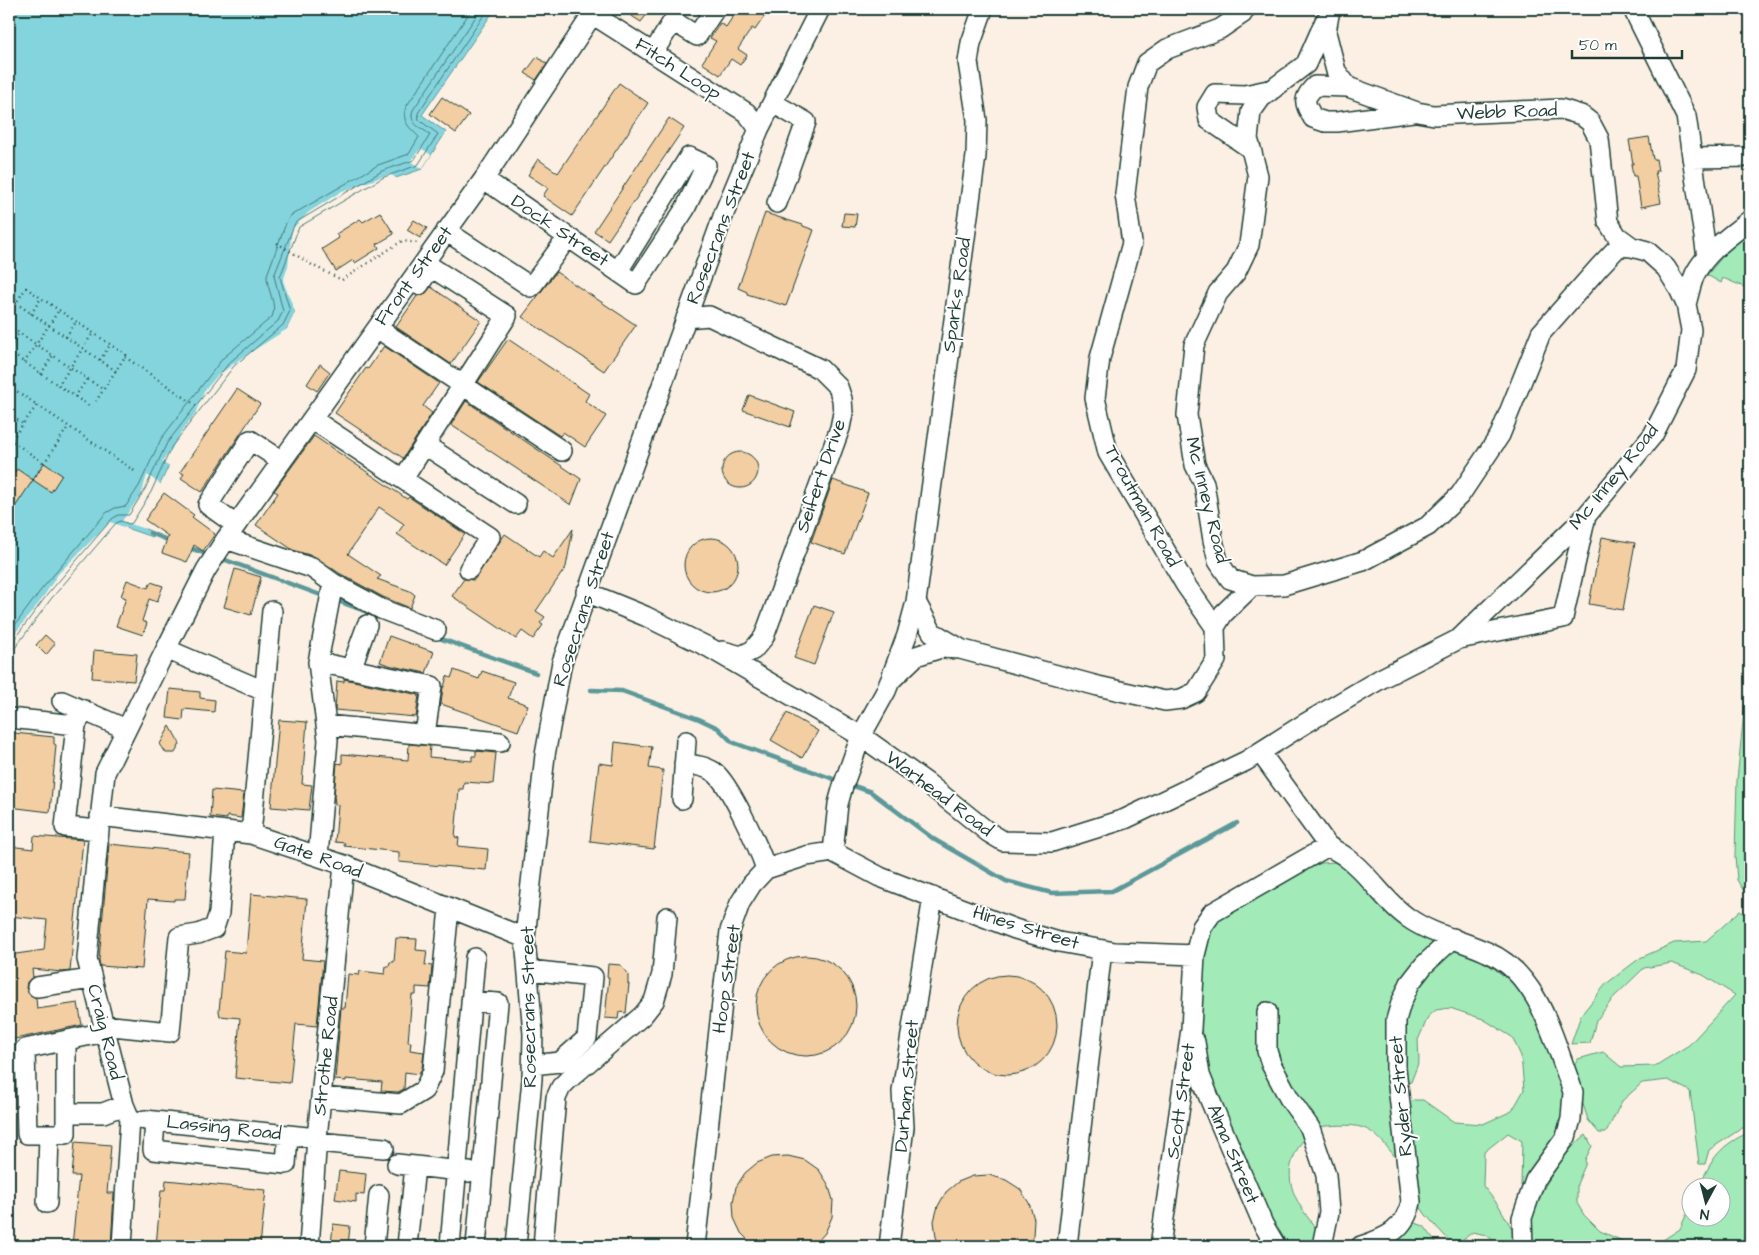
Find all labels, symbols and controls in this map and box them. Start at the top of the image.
scale bar [1572,28,1682,60]
street label: Fitch Loop [630,31,727,107]
text: 50 m [1579,35,1617,56]
street label: Webb Road [1456,97,1558,127]
street label: Rosecrans Street [679,147,763,308]
street label: Dock Street [506,188,615,274]
street label: Front Street [368,220,460,332]
street label: Sparks Road [936,236,978,354]
street label: Seifert Drive [789,416,853,536]
street label: Mc Inney Road [1563,418,1666,536]
street label: Mc Inney Road [1177,434,1236,566]
street label: Troutman Road [1097,440,1187,572]
street label: Rosecrans Street [546,528,622,690]
street label: Warhead Road [880,745,999,844]
street label: Gate Road [270,829,366,886]
street label: Hines Street [969,899,1083,957]
street label: Hoop Street [706,923,748,1035]
street label: Rosecrans Street [514,926,544,1088]
street label: Craig Road [79,981,130,1083]
street label: Strothe Road [306,995,346,1117]
street label: Durham Street [888,1018,926,1153]
street label: Ryder Street [1382,1034,1421,1157]
street label: Scott Street [1160,1041,1203,1161]
street label: Alma Street [1200,1100,1266,1208]
street label: Lassing Road [165,1109,283,1148]
north arrow [1682,1178,1732,1228]
text: N [1699,1203,1710,1224]

